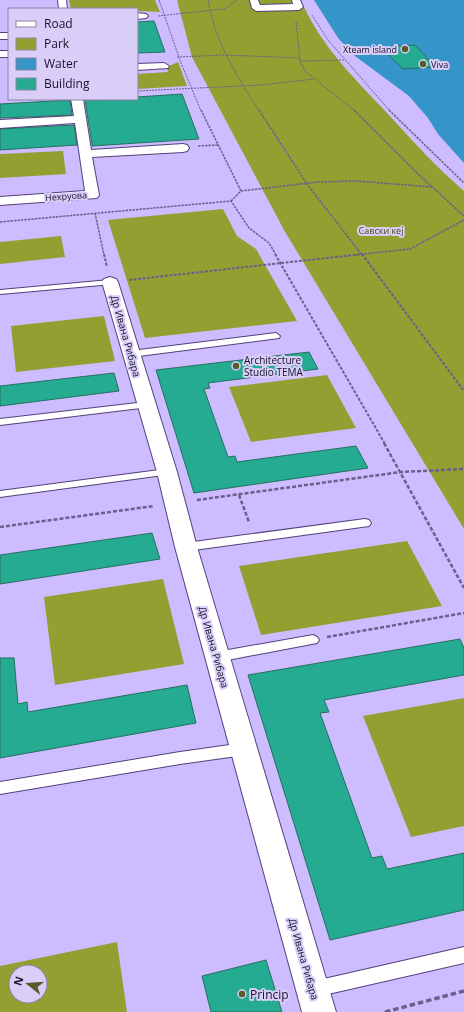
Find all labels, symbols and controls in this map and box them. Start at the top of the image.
legend [8,8,138,100]
text: Road [44,15,73,32]
text: Park [44,35,70,52]
place label: Xteam island [343,43,397,56]
marker: Xteam island [400,44,410,54]
text: Water [44,55,78,72]
place label: Viva [431,58,448,71]
marker: Viva [418,59,428,69]
text: Building [44,75,90,92]
street label: Нехруова [45,188,87,204]
park label: Савски кеј [359,224,403,237]
street label: Др Ивана Рибара [108,293,144,379]
place label: Architecture Studio TEMA [244,353,303,379]
marker: Architecture Studio TEMA [231,361,241,371]
street label: Др Ивана Рибара [196,604,232,690]
street label: Др Ивана Рибара [286,916,322,1002]
north arrow [8,964,48,1004]
text: N [9,974,26,987]
place label: Princip [250,986,289,1003]
marker: Princip [237,989,247,999]

